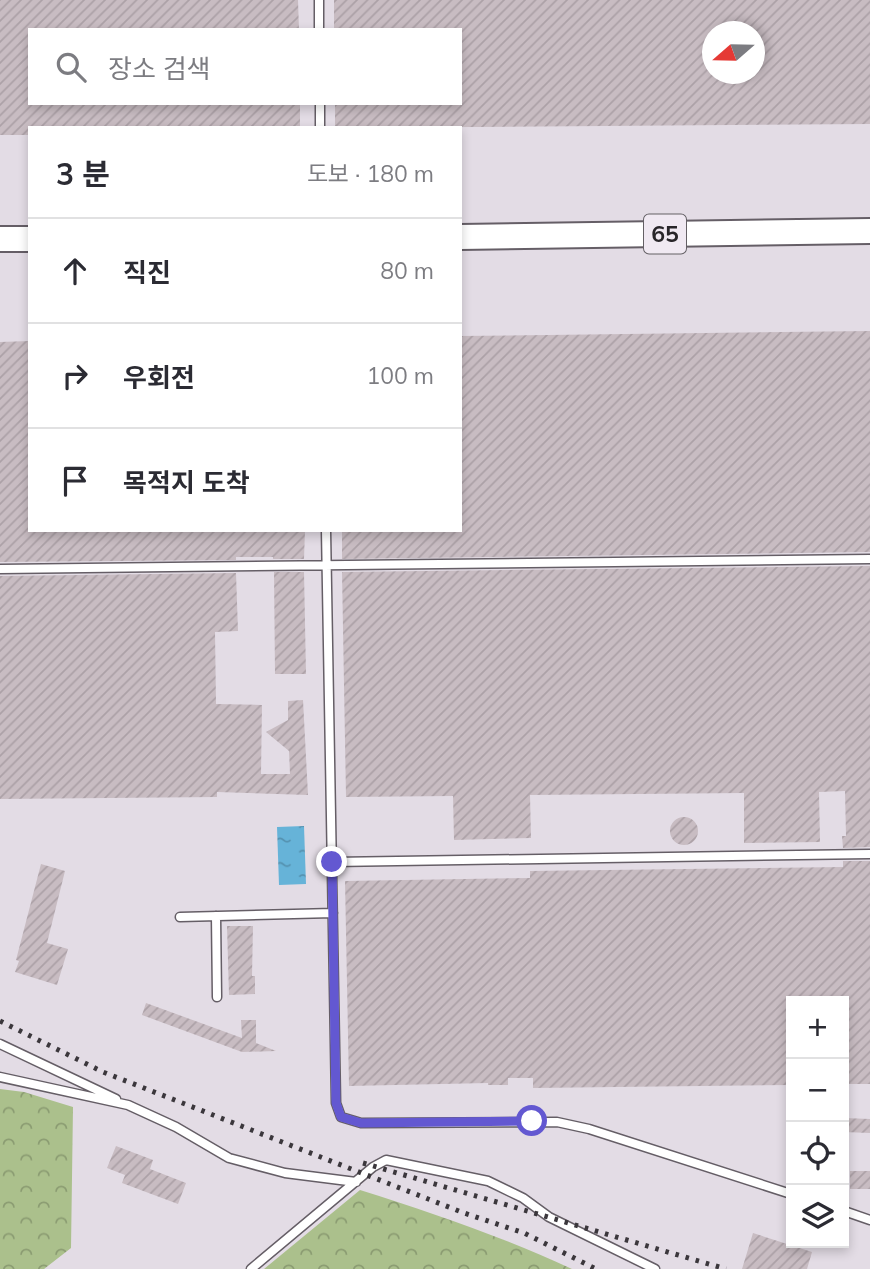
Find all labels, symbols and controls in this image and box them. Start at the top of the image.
north arrow [702,21,765,84]
search box [28,28,462,105]
icon: search [52,48,90,86]
text: 장소 검색 [108,52,210,85]
text: 3 분 [56,155,110,193]
text: 도보 · 180 m [307,159,434,188]
road number: 65 [644,215,686,254]
icon: ahead [56,252,94,290]
text: 직진 [123,256,171,289]
text: 80 m [380,256,434,285]
icon: right [56,357,94,395]
text: 우회전 [123,361,195,394]
text: 100 m [366,361,434,390]
icon: arrive [56,462,94,500]
text: 목적지 도착 [123,466,250,499]
route end [316,846,347,877]
map controls [786,996,849,1248]
button: + [786,996,849,1059]
button: − [786,1059,849,1122]
route start [516,1105,547,1136]
button: locate [786,1122,849,1185]
button: layers [786,1185,849,1248]

